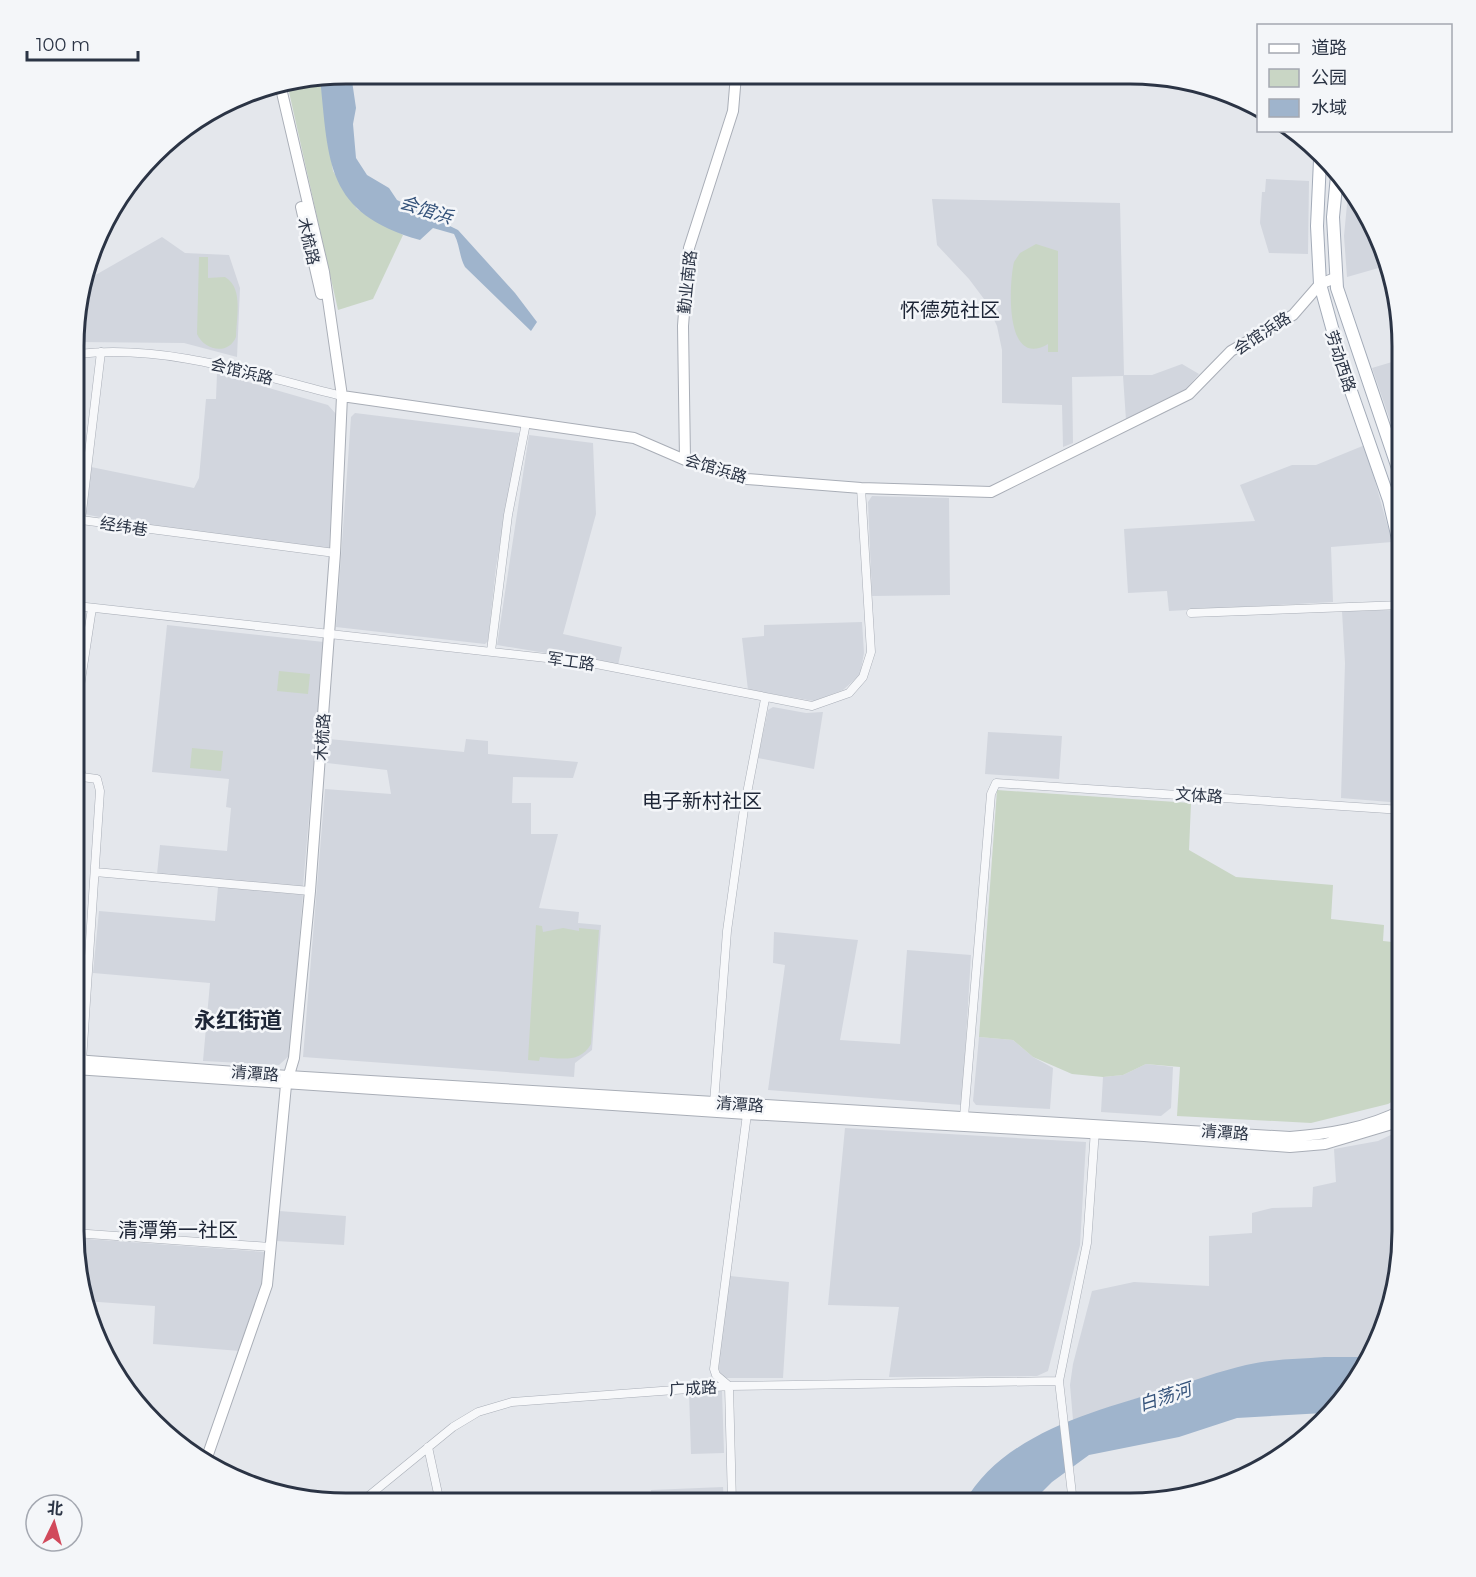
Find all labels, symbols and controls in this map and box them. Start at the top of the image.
scale bar [27,24,138,62]
legend [1257,24,1452,132]
text: 100 m [36,34,90,56]
text: 道路 [1311,37,1347,59]
text: 公园 [1311,67,1347,89]
text: 水域 [1311,97,1347,119]
water label: 会馆浜 [397,191,457,229]
street label: 木梳路 [294,216,323,267]
street label: 勤业南路 [675,249,700,315]
district label: 怀德苑社区 [900,298,1000,322]
street label: 会馆浜路 [1230,308,1294,359]
street label: 劳动西路 [1322,328,1359,395]
street label: 会馆浜路 [209,355,275,388]
street label: 会馆浜路 [682,450,749,487]
street label: 经纬巷 [99,513,149,540]
street label: 军工路 [546,649,596,674]
street label: 木梳路 [311,712,334,762]
street label: 文体路 [1174,784,1224,807]
district label: 电子新村社区 [642,789,762,813]
district label: 永红街道 [194,1007,282,1034]
street label: 清潭路 [230,1062,280,1085]
street label: 清潭路 [715,1093,765,1116]
street label: 清潭路 [1200,1121,1250,1144]
district label: 清潭第一社区 [118,1218,238,1242]
water label: 白荡河 [1136,1377,1197,1416]
street label: 广成路 [669,1378,717,1399]
north arrow [24,1493,84,1553]
text: 北 [46,1498,64,1519]

